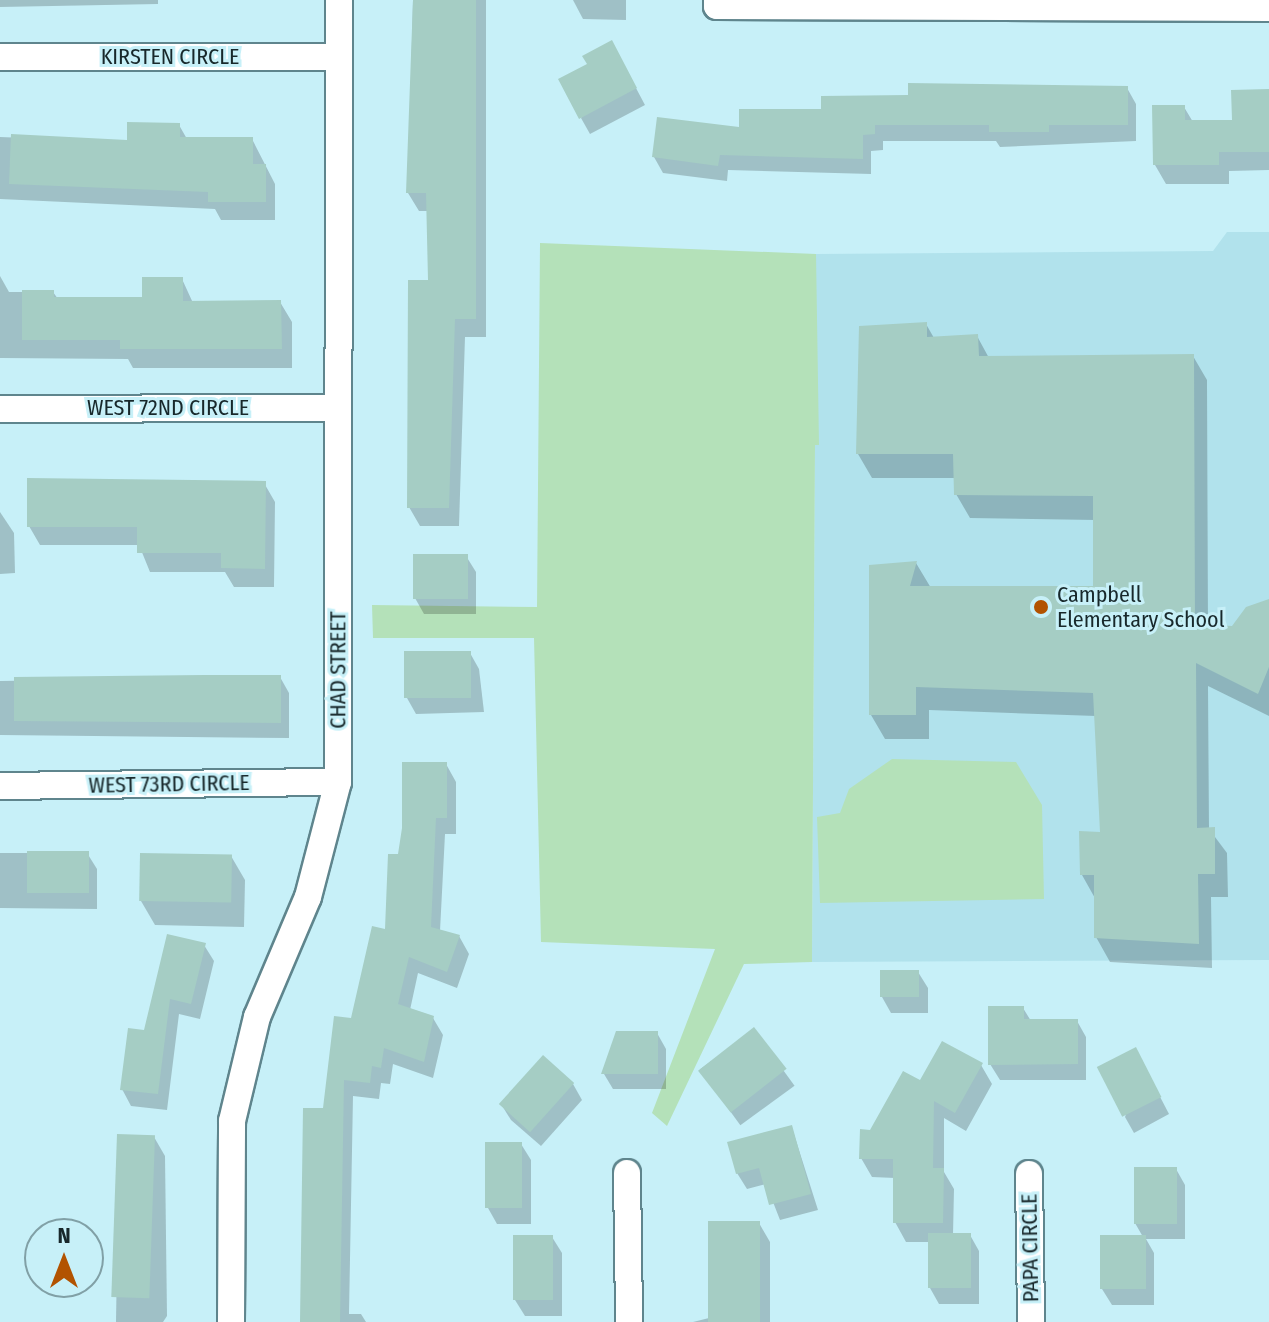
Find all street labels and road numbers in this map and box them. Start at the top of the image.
street label: KIRSTEN CIRCLE [101,44,239,70]
street label: WEST 72ND CIRCLE [87,395,249,421]
street label: CHAD STREET [325,611,351,729]
street label: WEST 73RD CIRCLE [88,769,250,799]
street label: PAPA CIRCLE [1016,1193,1044,1303]

